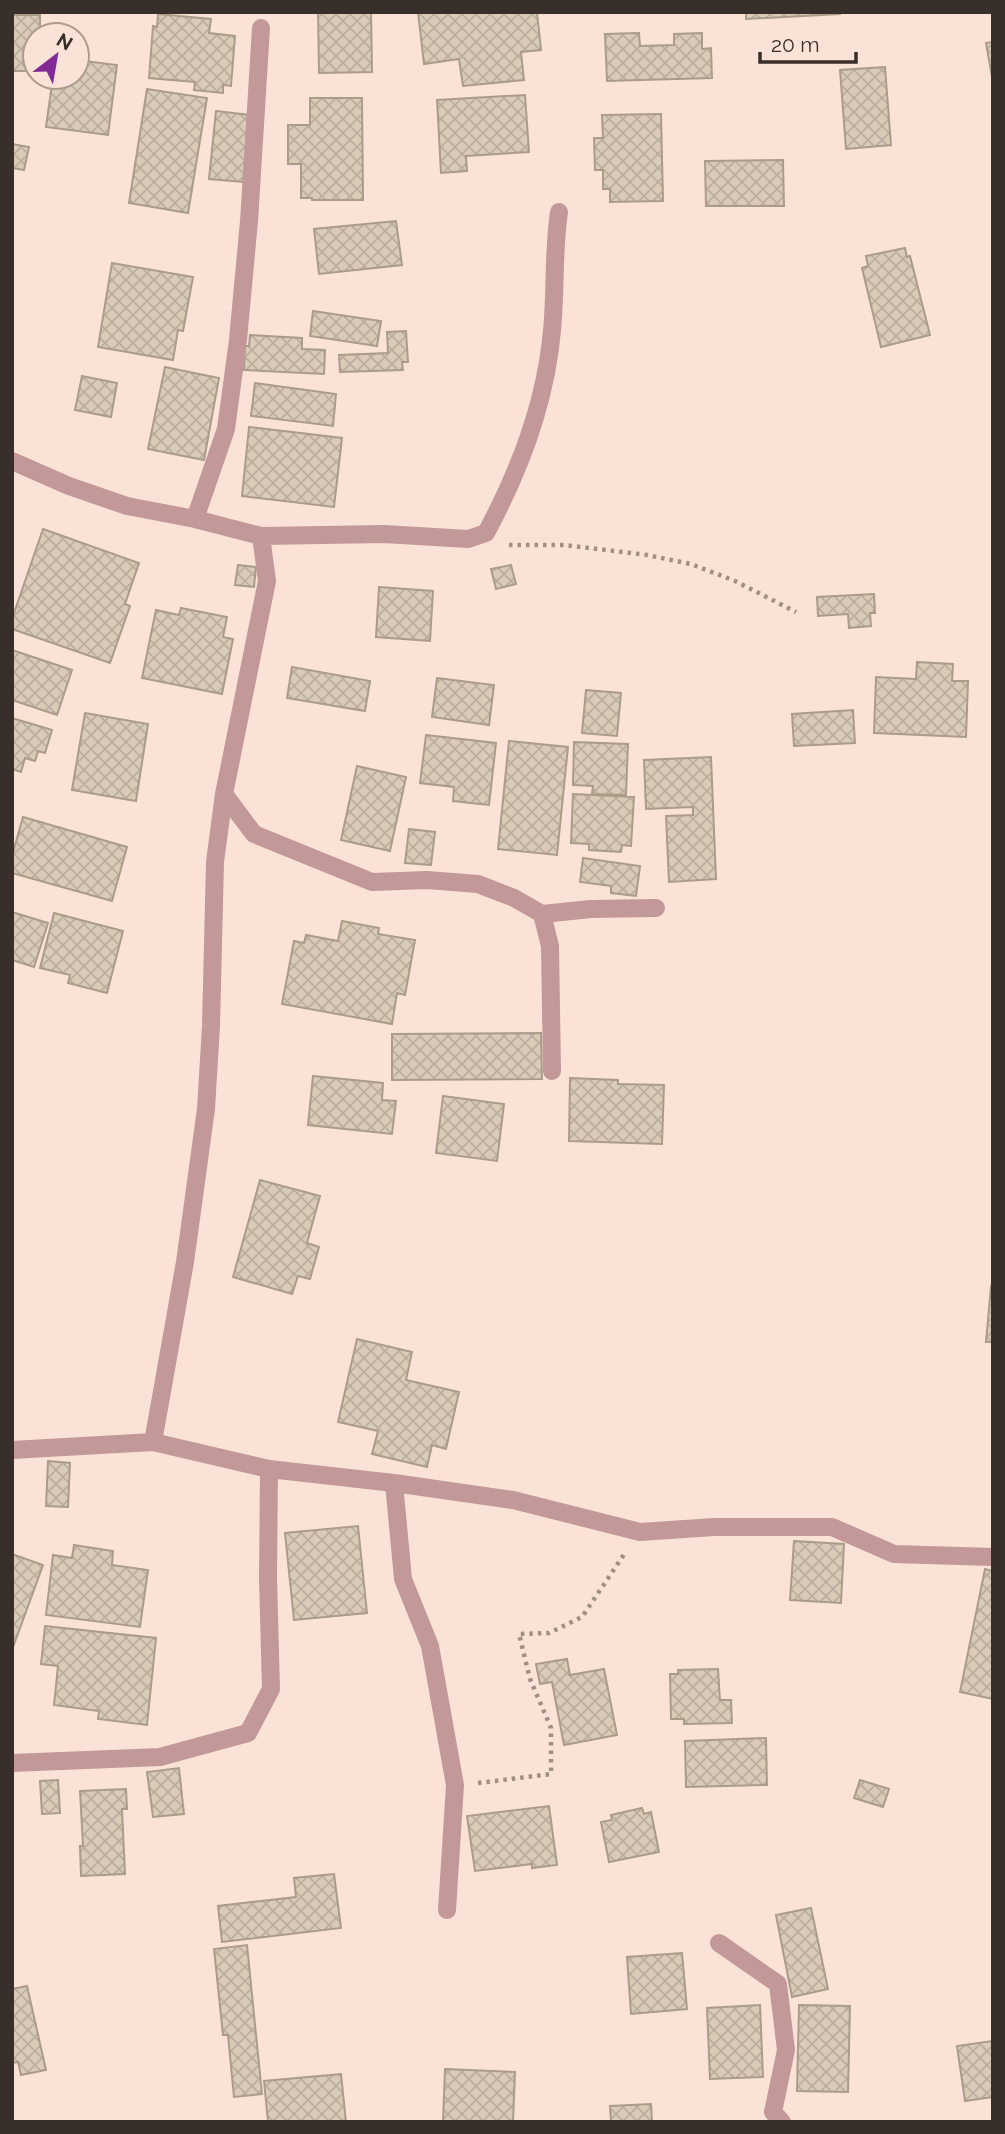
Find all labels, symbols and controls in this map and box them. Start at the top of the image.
north arrow [21,21,91,91]
scale bar [760,21,856,65]
text: N [53,28,77,55]
text: 20 m [771,32,819,57]

